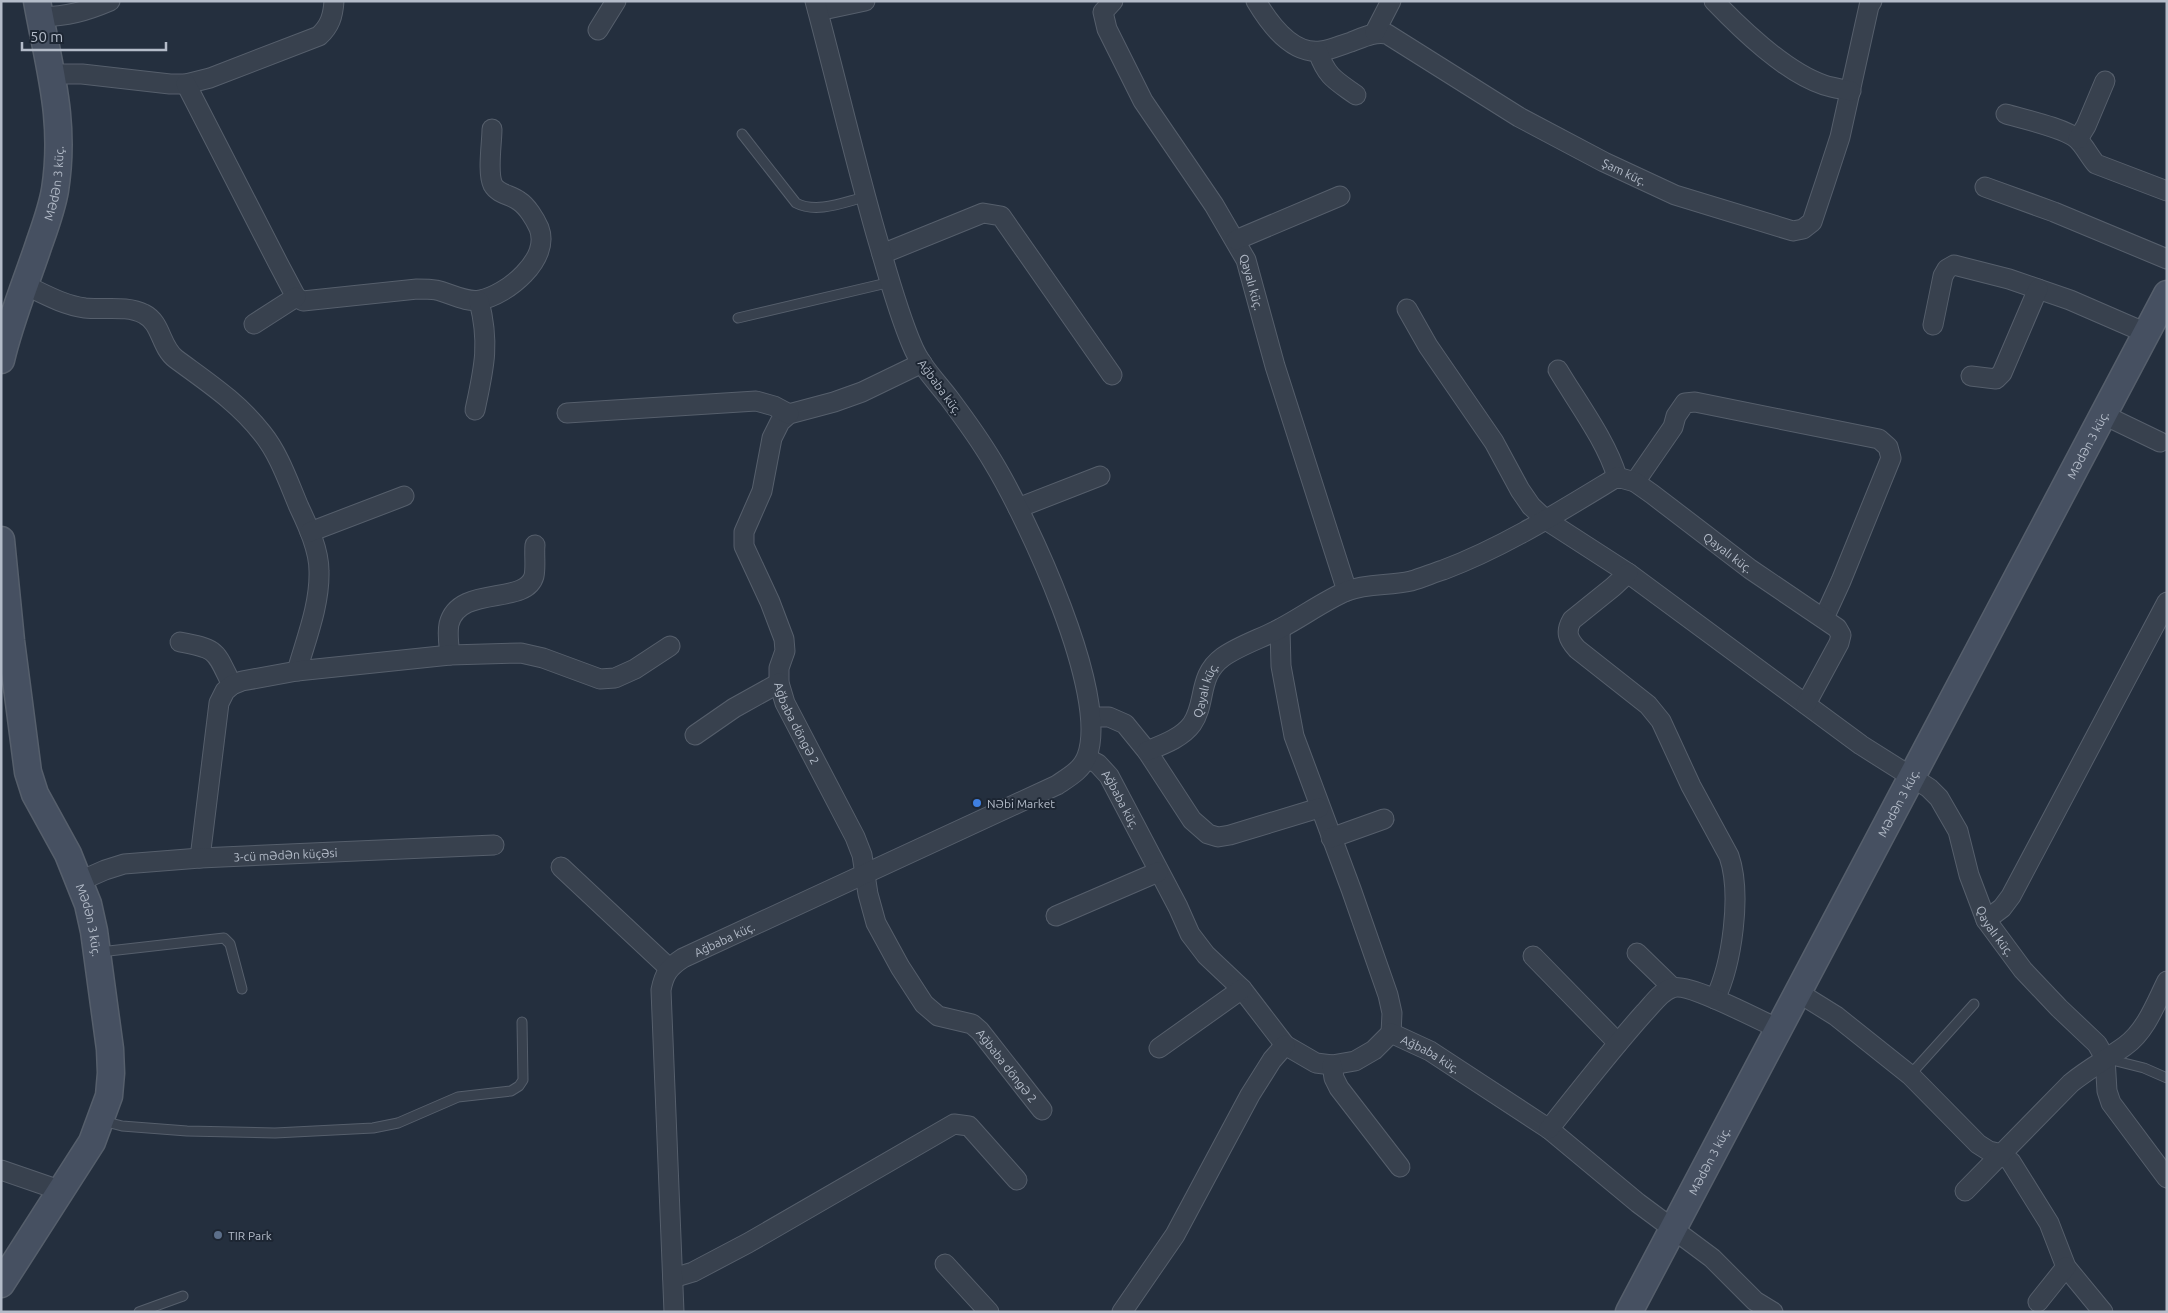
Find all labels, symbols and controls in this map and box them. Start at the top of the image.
scale bar [22,20,166,52]
text: 50 m [30,28,63,45]
street label: Mədən 3 küç. [41,146,65,222]
street label: Şam küç. [1600,156,1649,187]
street label: Qayalı küç. [1237,251,1266,311]
street label: Ağbaba küç. [916,357,964,417]
street label: Mədən 3 küç. [2064,408,2111,481]
street label: Qayalı küç. [1701,530,1755,575]
street label: Qayalı küç. [1190,659,1221,719]
street label: Ağbaba döngə 2 [773,680,822,766]
street label: Ağbaba küç. [1100,767,1142,831]
street label: Mədən 3 küç. [1875,767,1921,839]
marker: Nəbi Market [971,797,983,809]
place label: Nəbi Market [987,797,1055,810]
street label: 3-cü mədən küçəsi [233,845,338,863]
street label: Mədən 3 küç. [74,882,104,958]
street label: Qayalı küç. [1975,904,2017,958]
street label: Ağbaba küç. [692,919,757,959]
street label: Ağbaba döngə 2 [974,1026,1040,1105]
street label: Ağbaba küç. [1399,1032,1462,1075]
street label: Mədən 3 küç. [1686,1125,1732,1197]
marker: TIR Park [212,1229,224,1241]
place label: TIR Park [228,1229,272,1242]

